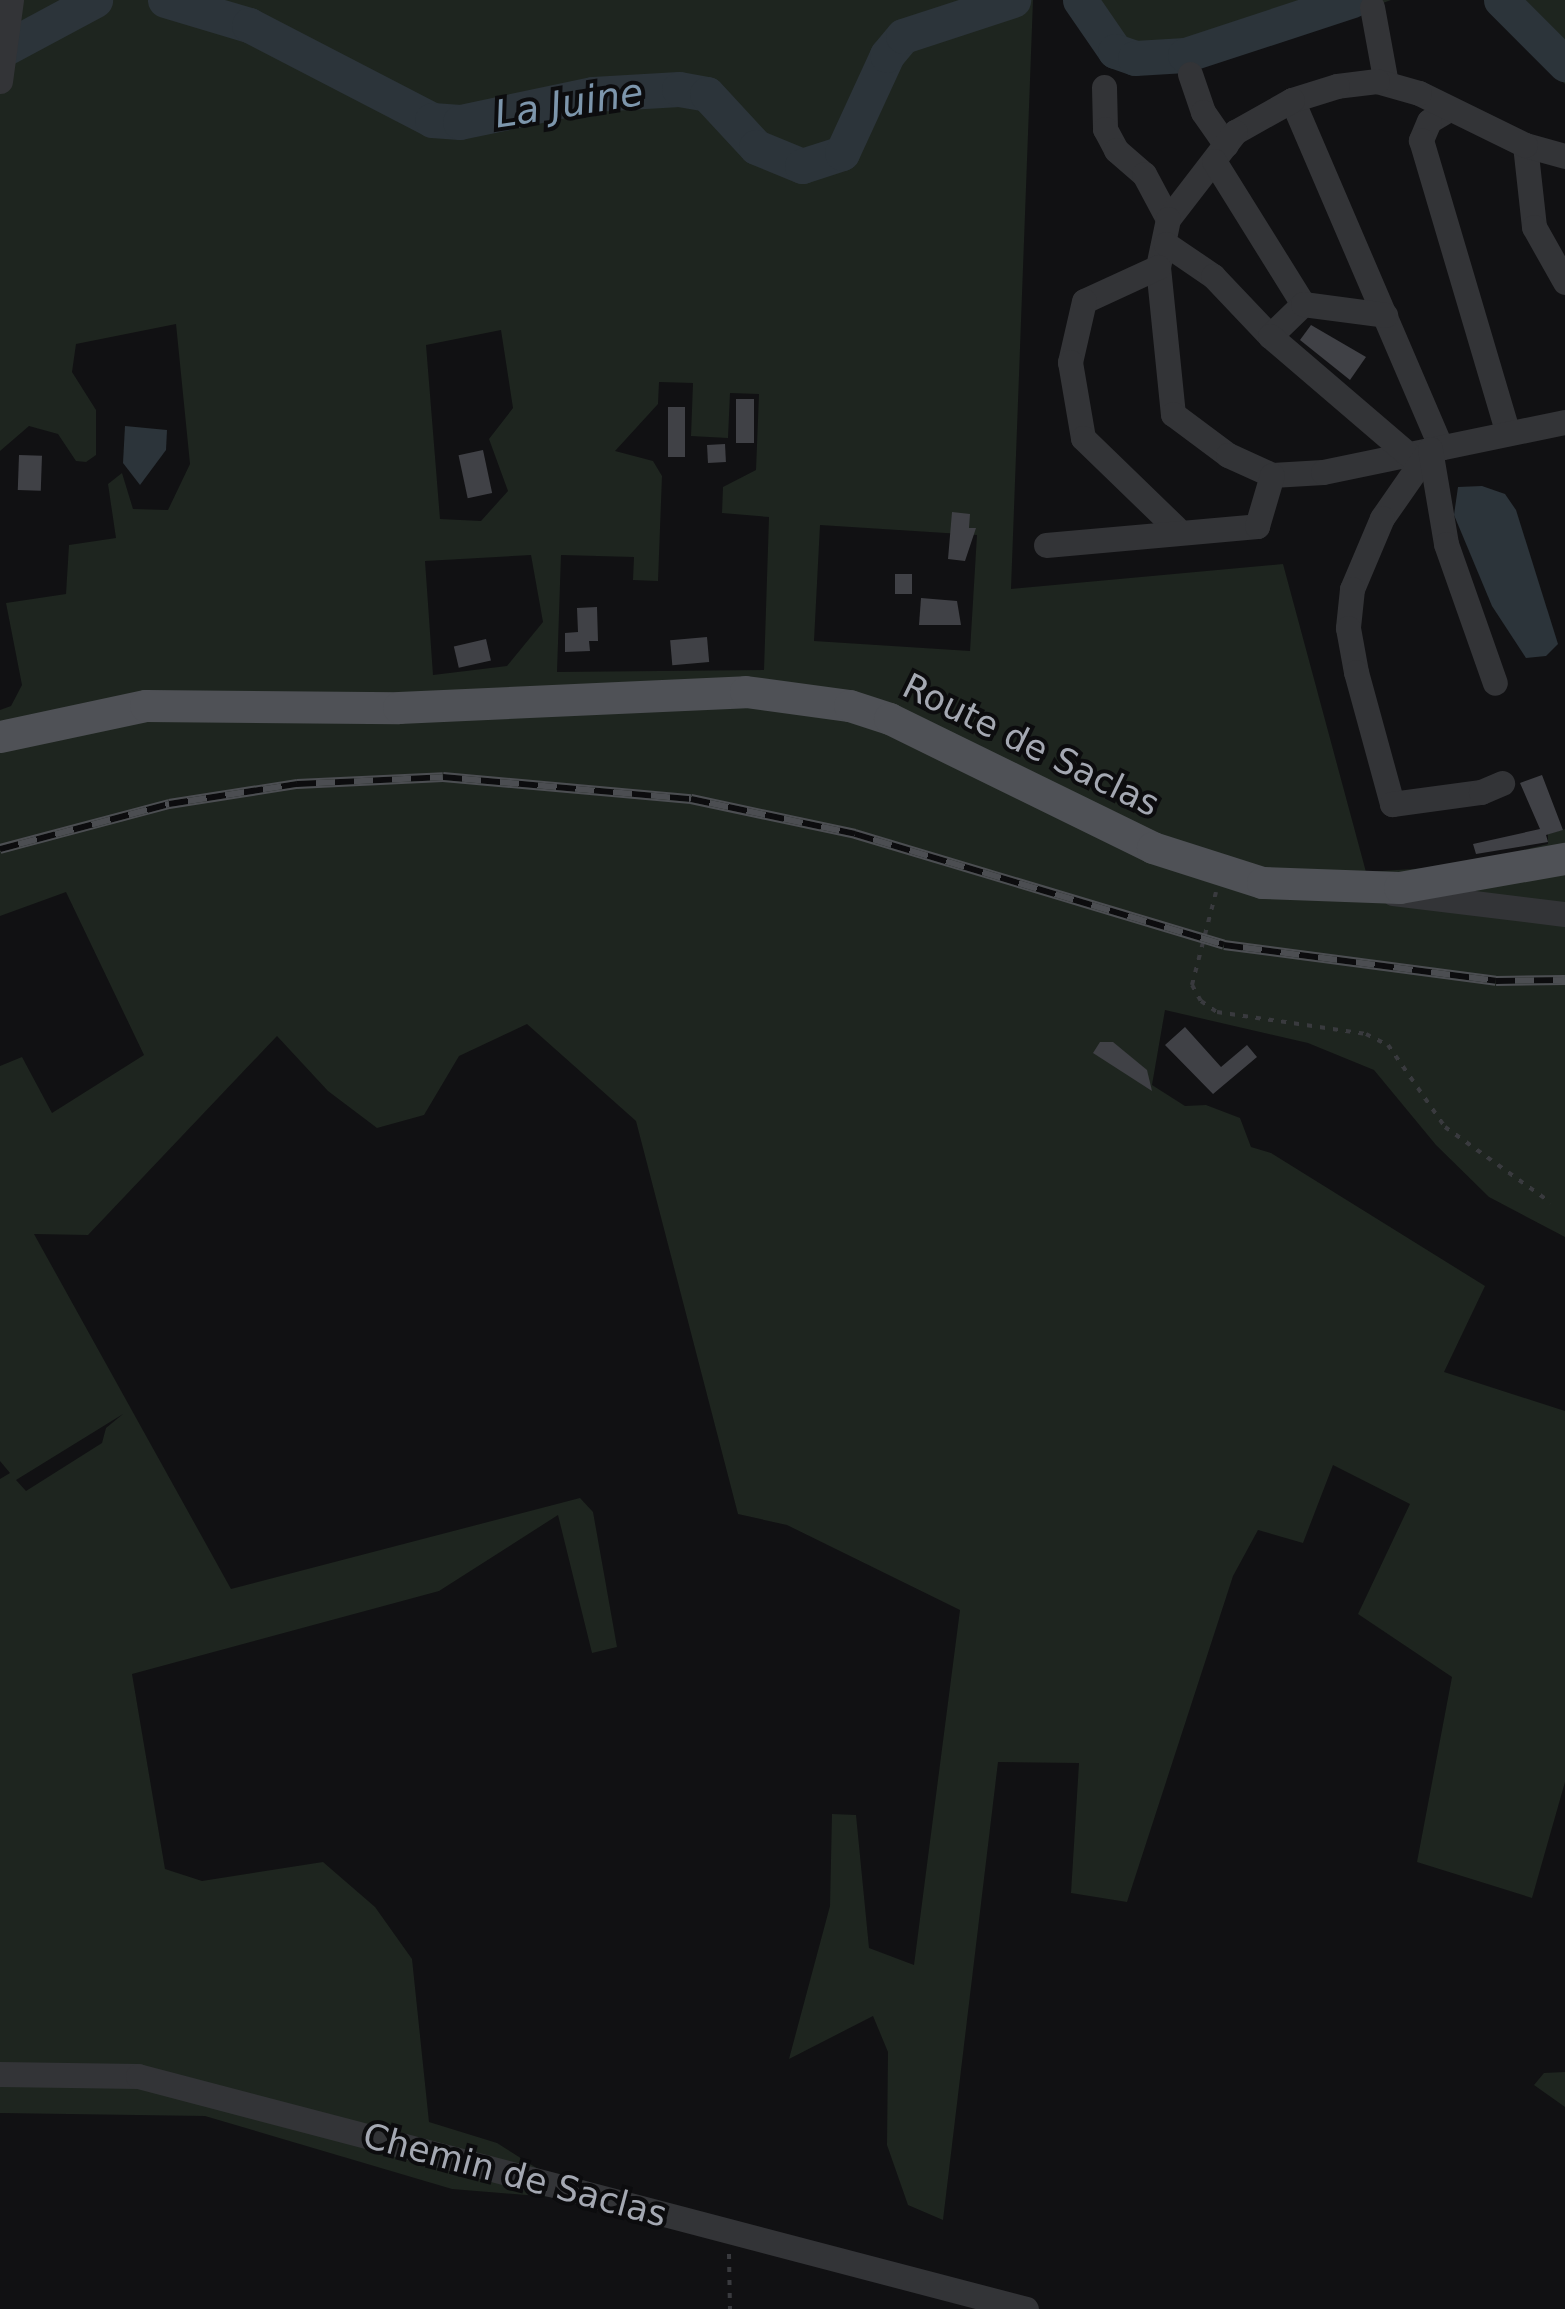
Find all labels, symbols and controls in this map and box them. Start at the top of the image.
water label: La Juine [491,70,647,138]
street label: Route de Saclas [896,665,1166,825]
street label: Chemin de Saclas [359,2114,671,2236]

